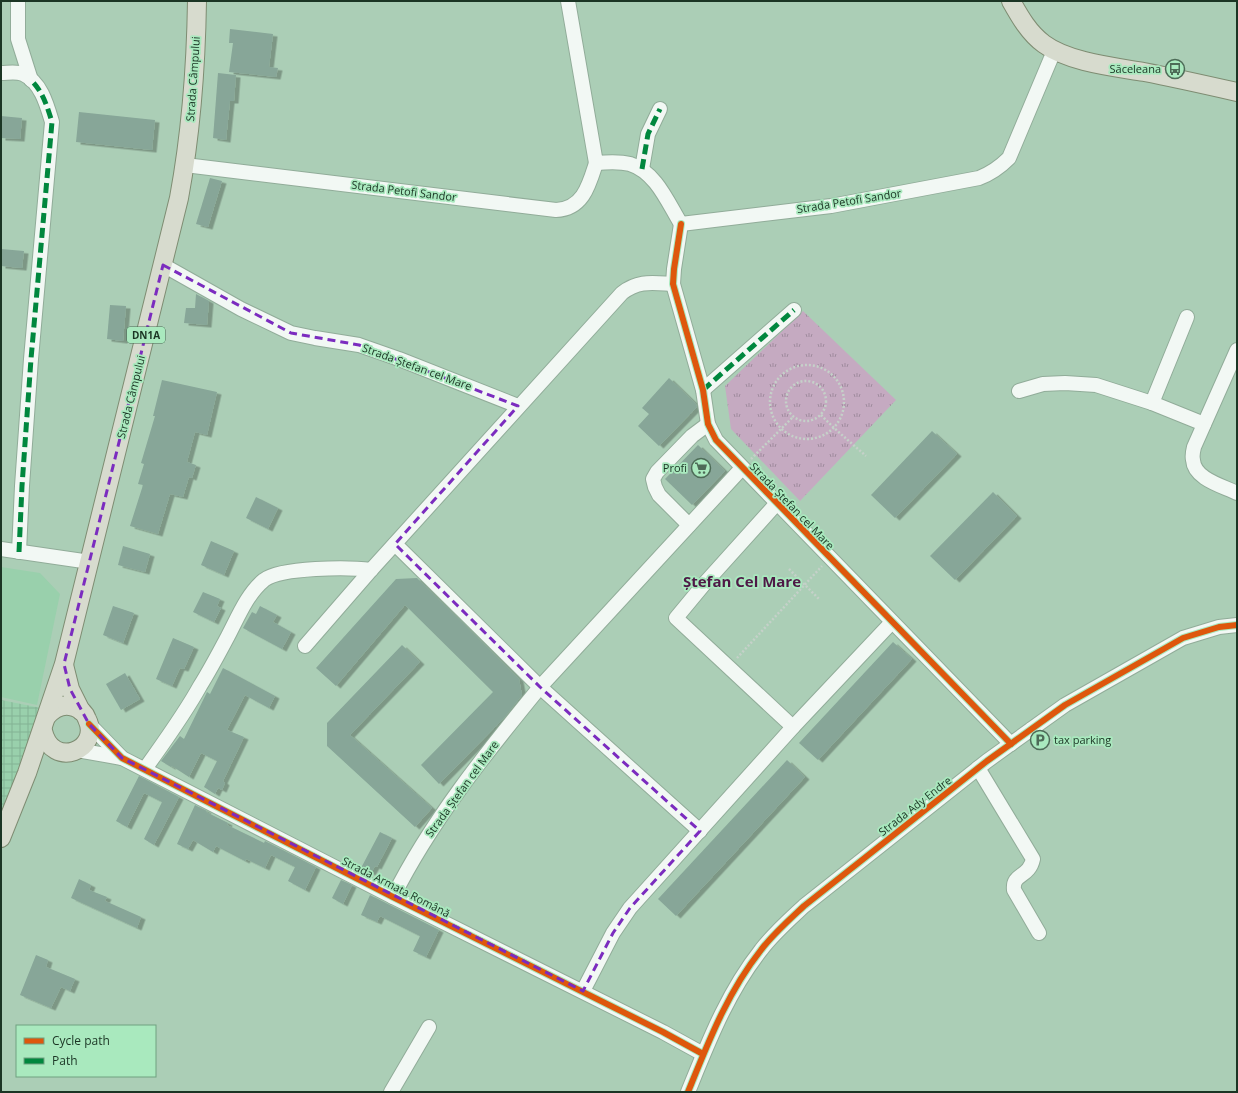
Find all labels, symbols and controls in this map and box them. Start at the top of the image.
street label: Strada Câmpului [182,36,203,122]
bus stop icon: Săceleana [1164,58,1186,80]
place label: Săceleana [1109,61,1161,76]
street label: Strada Petofi Sandor [351,177,458,204]
street label: Strada Petofi Sandor [796,185,903,216]
road number: DN1A [127,327,165,343]
street label: Strada Ștefan cel Mare [360,340,474,393]
street label: Strada Câmpului [113,354,148,440]
supermarket icon: Profi [690,457,712,479]
street label: Strada Ștefan cel Mare [747,459,838,552]
place label: Profi [663,460,687,475]
district label: Ștefan Cel Mare [683,571,801,591]
parking icon: tax parking [1029,729,1051,751]
place label: tax parking [1054,732,1111,747]
street label: Strada Ștefan cel Mare [422,738,502,840]
street label: Strada Ady Endre [875,772,954,839]
street label: Strada Armata Română [340,853,453,920]
legend [16,1025,156,1077]
text: Cycle path [52,1032,110,1049]
text: Path [52,1052,78,1069]

